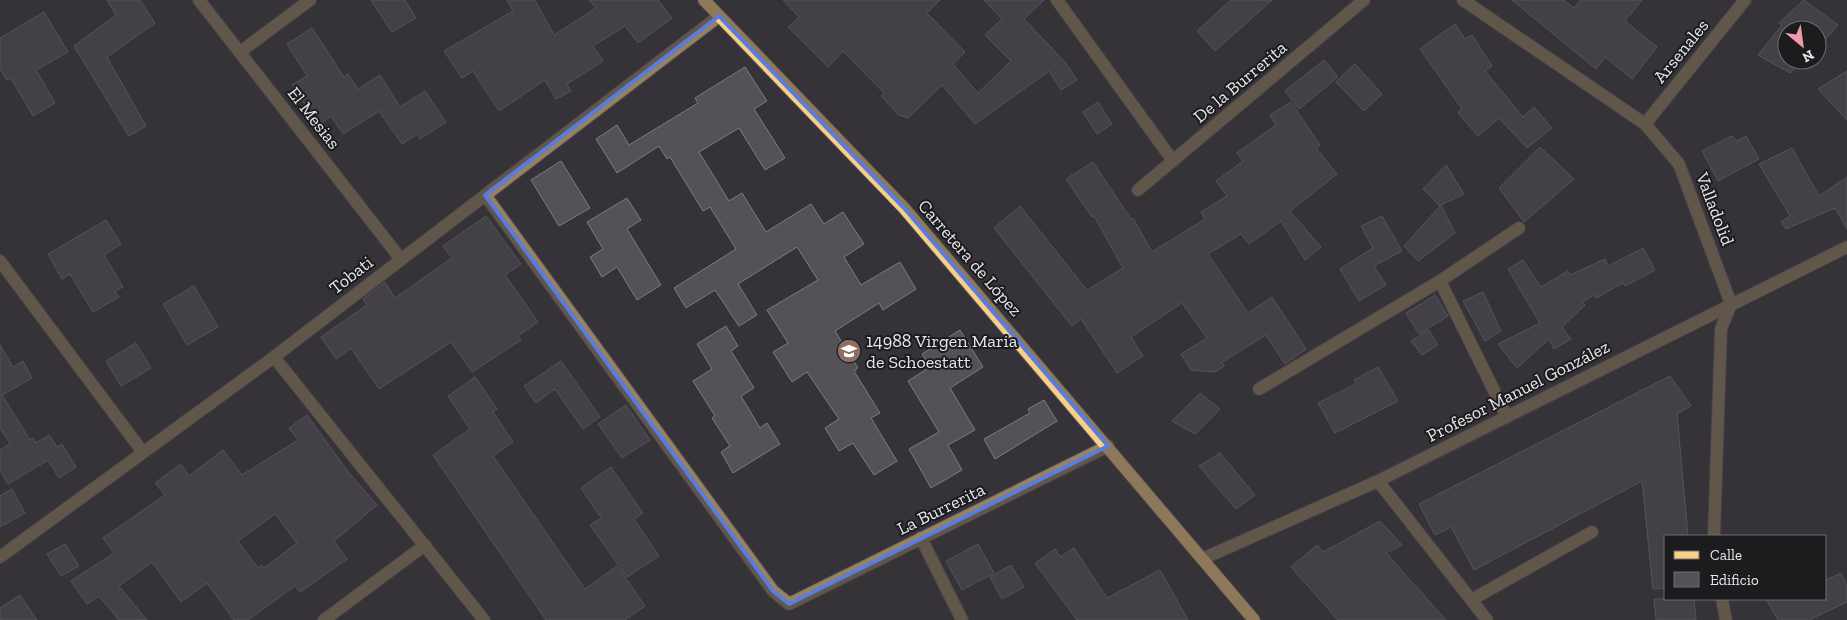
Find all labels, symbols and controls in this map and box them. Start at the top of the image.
street label: Arsenales [1649,15,1713,87]
north arrow [1777,20,1827,70]
street label: De la Burrerita [1189,36,1291,127]
text: N [1799,46,1817,66]
street label: El Mesias [283,83,345,154]
street label: Valladolid [1691,168,1739,249]
street label: Carretera de López [913,195,1027,321]
street label: Tobati [325,251,377,299]
place label: 14988 Virgen Maria de Schoestatt [866,330,1018,373]
street label: Profesor Manuel González [1423,335,1613,447]
school or university icon: 14988 Virgen Maria de Schoestatt [836,338,862,364]
street label: La Burrerita [893,478,989,540]
legend [1664,535,1827,600]
text: Calle [1710,546,1742,564]
text: Edificio [1710,571,1759,589]

